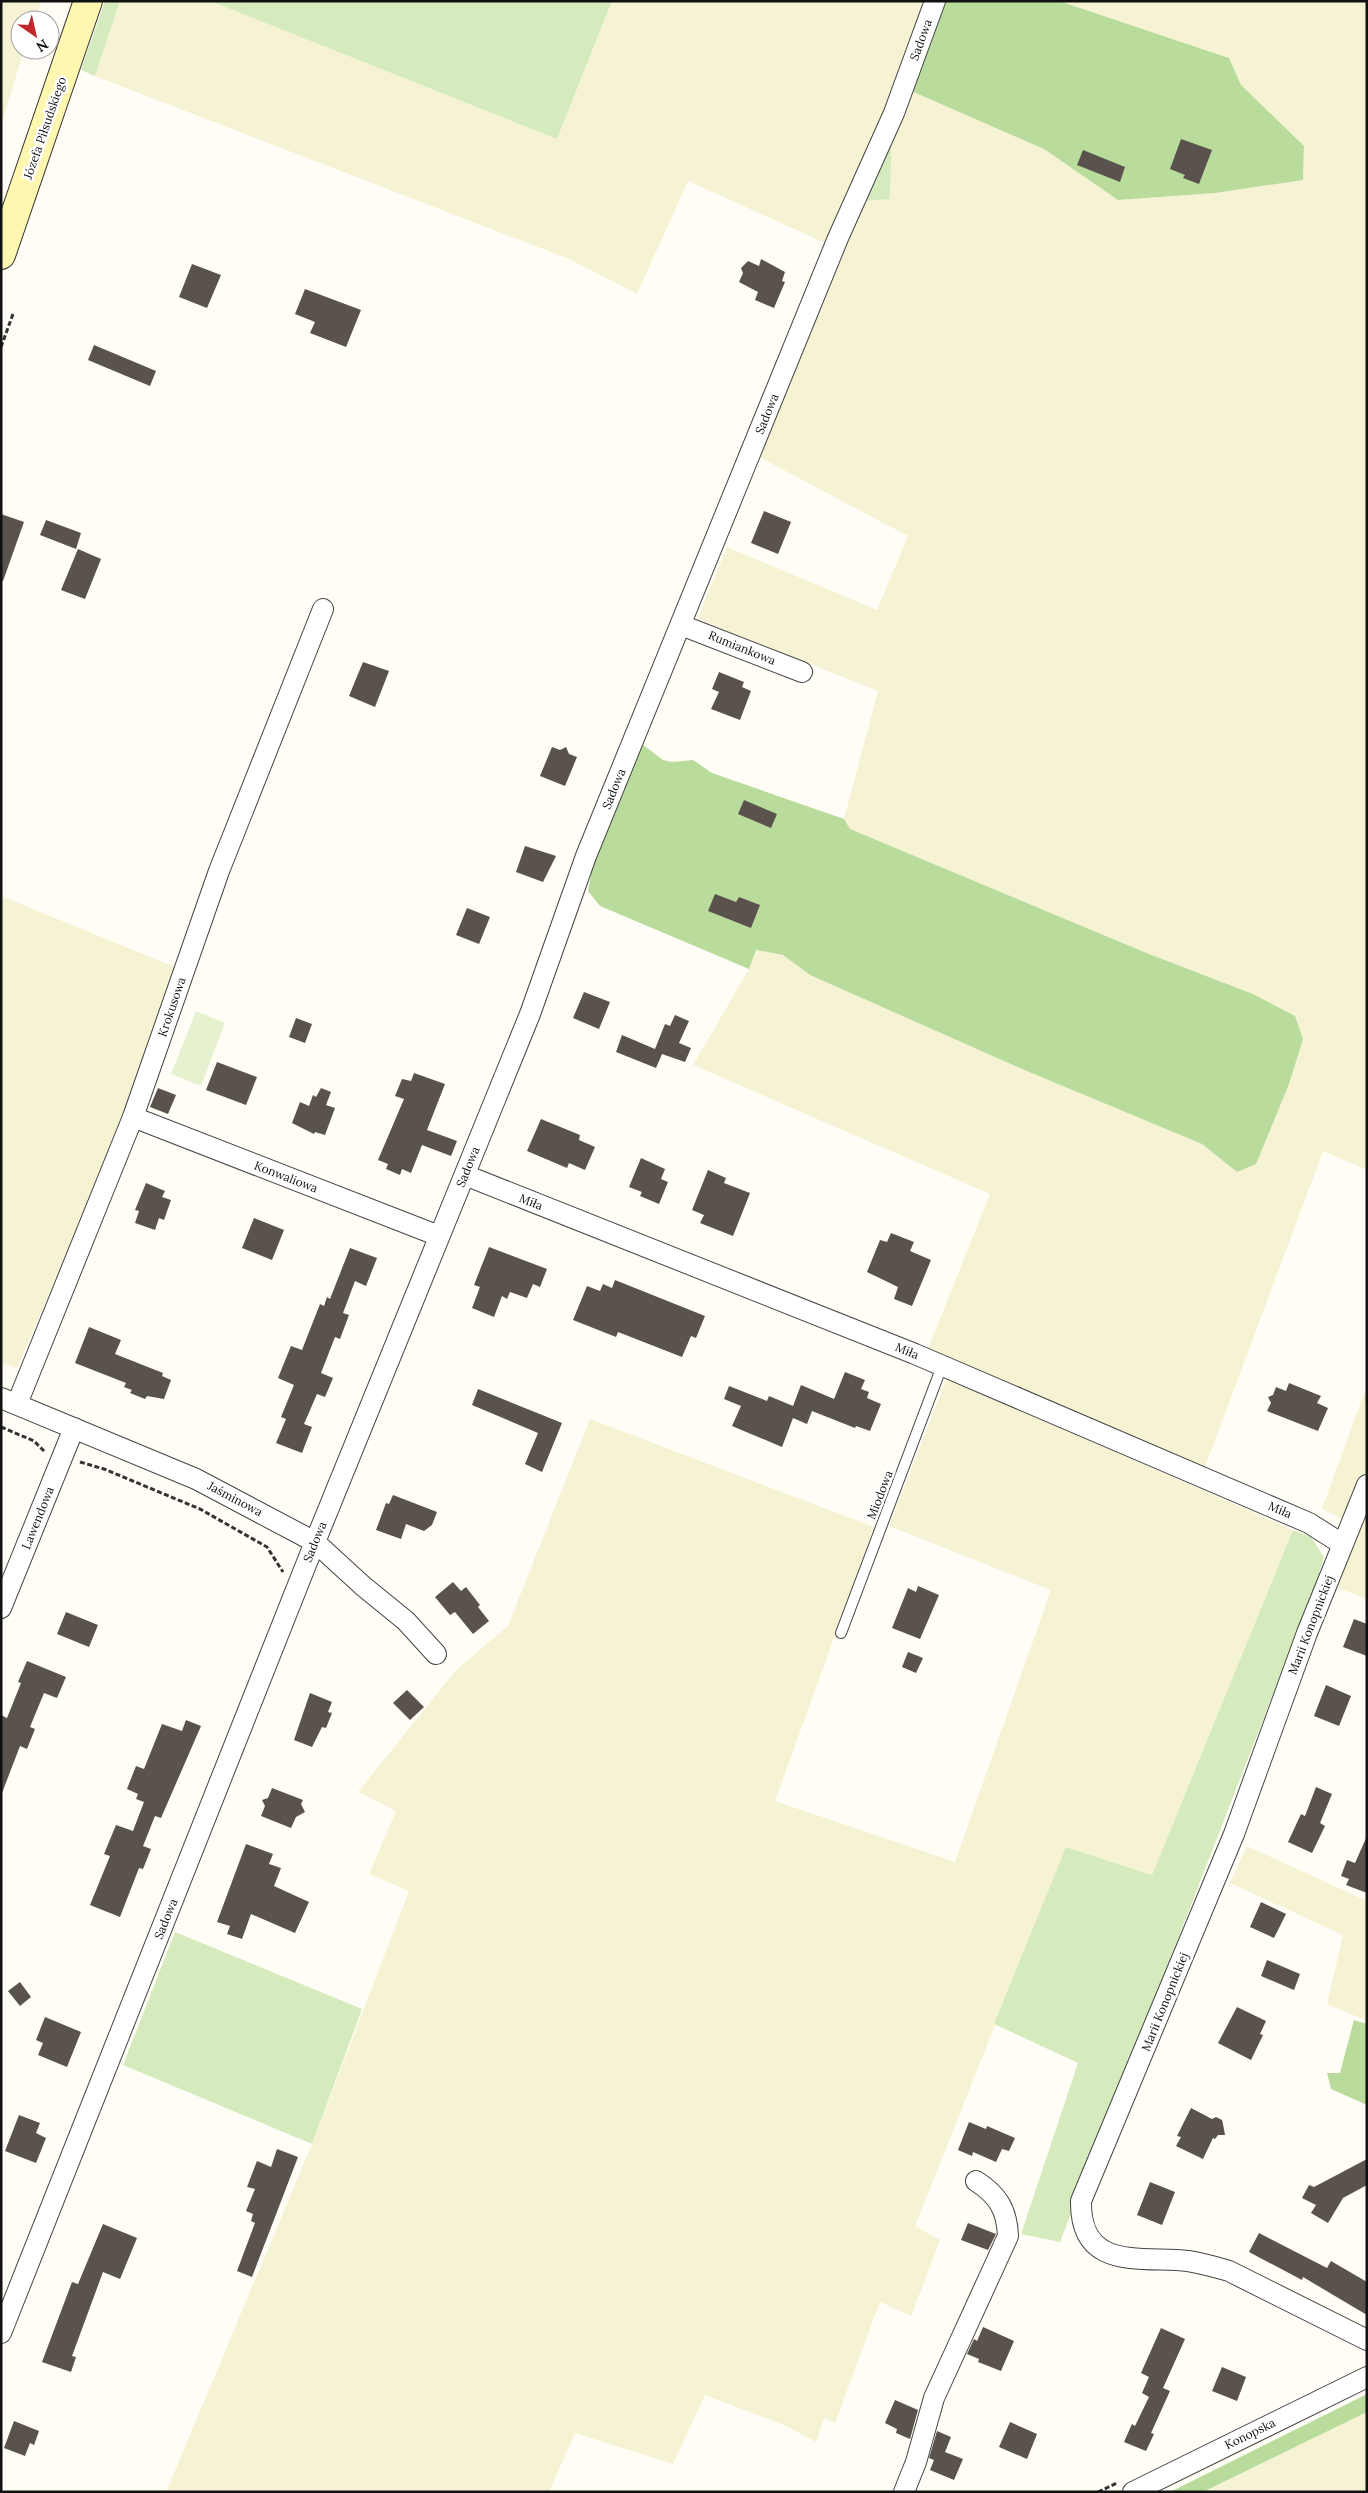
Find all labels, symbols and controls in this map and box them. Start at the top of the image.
north arrow [10,10,60,60]
street label: Sadowa [906,17,935,62]
text: N [33,35,52,56]
street label: Józefa Piłsudskiego [20,75,69,182]
street label: Sadowa [752,391,782,436]
street label: Rumiankowa [706,627,778,668]
street label: Sadowa [599,766,629,811]
street label: Krokusowa [154,975,189,1039]
street label: Sadowa [453,1144,483,1189]
street label: Konwaliowa [252,1158,320,1196]
street label: Miła [517,1190,545,1213]
street label: Miła [893,1339,921,1362]
street label: Miodowa [863,1468,896,1521]
street label: Jaśminowa [204,1477,265,1519]
street label: Lawendowa [18,1484,57,1551]
street label: Miła [1266,1498,1294,1521]
street label: Sadowa [300,1519,330,1564]
street label: Marii Konopnickiej [1285,1573,1336,1677]
street label: Sadowa [151,1896,181,1941]
street label: Marii Konopnickiej [1138,1950,1191,2053]
street label: Konopska [1222,2415,1278,2452]

